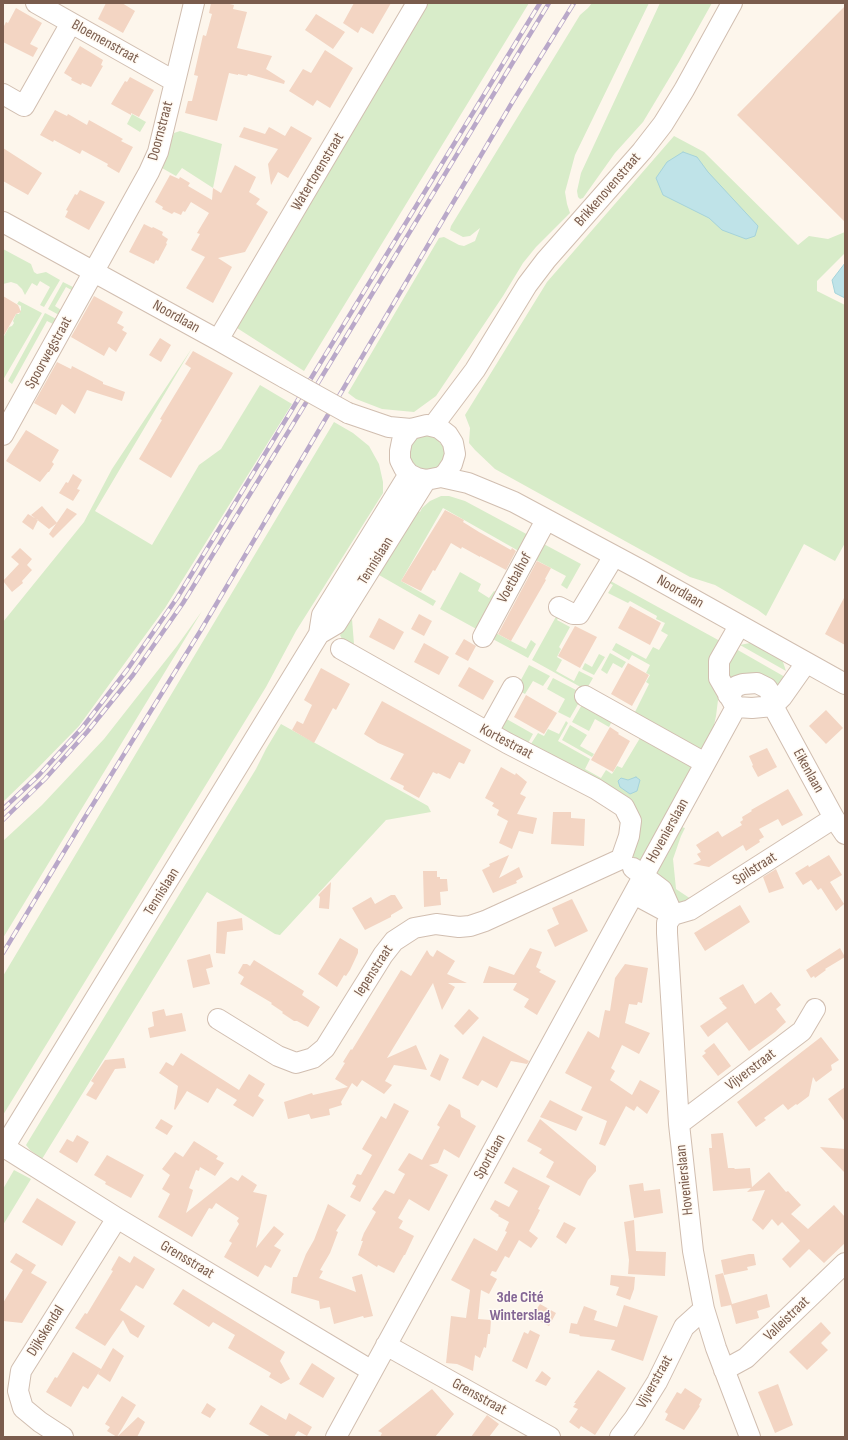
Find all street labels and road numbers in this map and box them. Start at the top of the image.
street label: Bloemenstraat [68,16,142,68]
street label: Doornstraat [144,99,178,163]
street label: Watertorenstraat [288,130,348,214]
street label: Brikkenovenstraat [571,149,645,231]
street label: Noordlaan [149,297,203,337]
street label: Spoorwegstraat [22,314,76,392]
street label: Tennislaan [354,534,398,588]
street label: Voetbalhof [494,550,536,606]
street label: Noordlaan [653,571,707,613]
street label: Kortestraat [476,720,536,764]
street label: Eikenlaan [789,746,827,796]
street label: Hovenierslaan [643,796,693,866]
street label: Spilstraat [730,849,780,889]
street label: Tennislaan [140,865,184,919]
street label: Iepenstraat [351,942,397,1000]
street label: Vijverstraat [722,1045,780,1095]
street label: Sportlaan [470,1131,510,1183]
street label: Hovenierslaan [672,1144,698,1216]
street label: Grensstraat [157,1237,217,1283]
street label: Valleistraat [760,1293,814,1345]
street label: Dijkskendal [23,1302,69,1360]
street label: Vijverstraat [633,1352,677,1412]
street label: Grensstraat [449,1375,509,1419]

